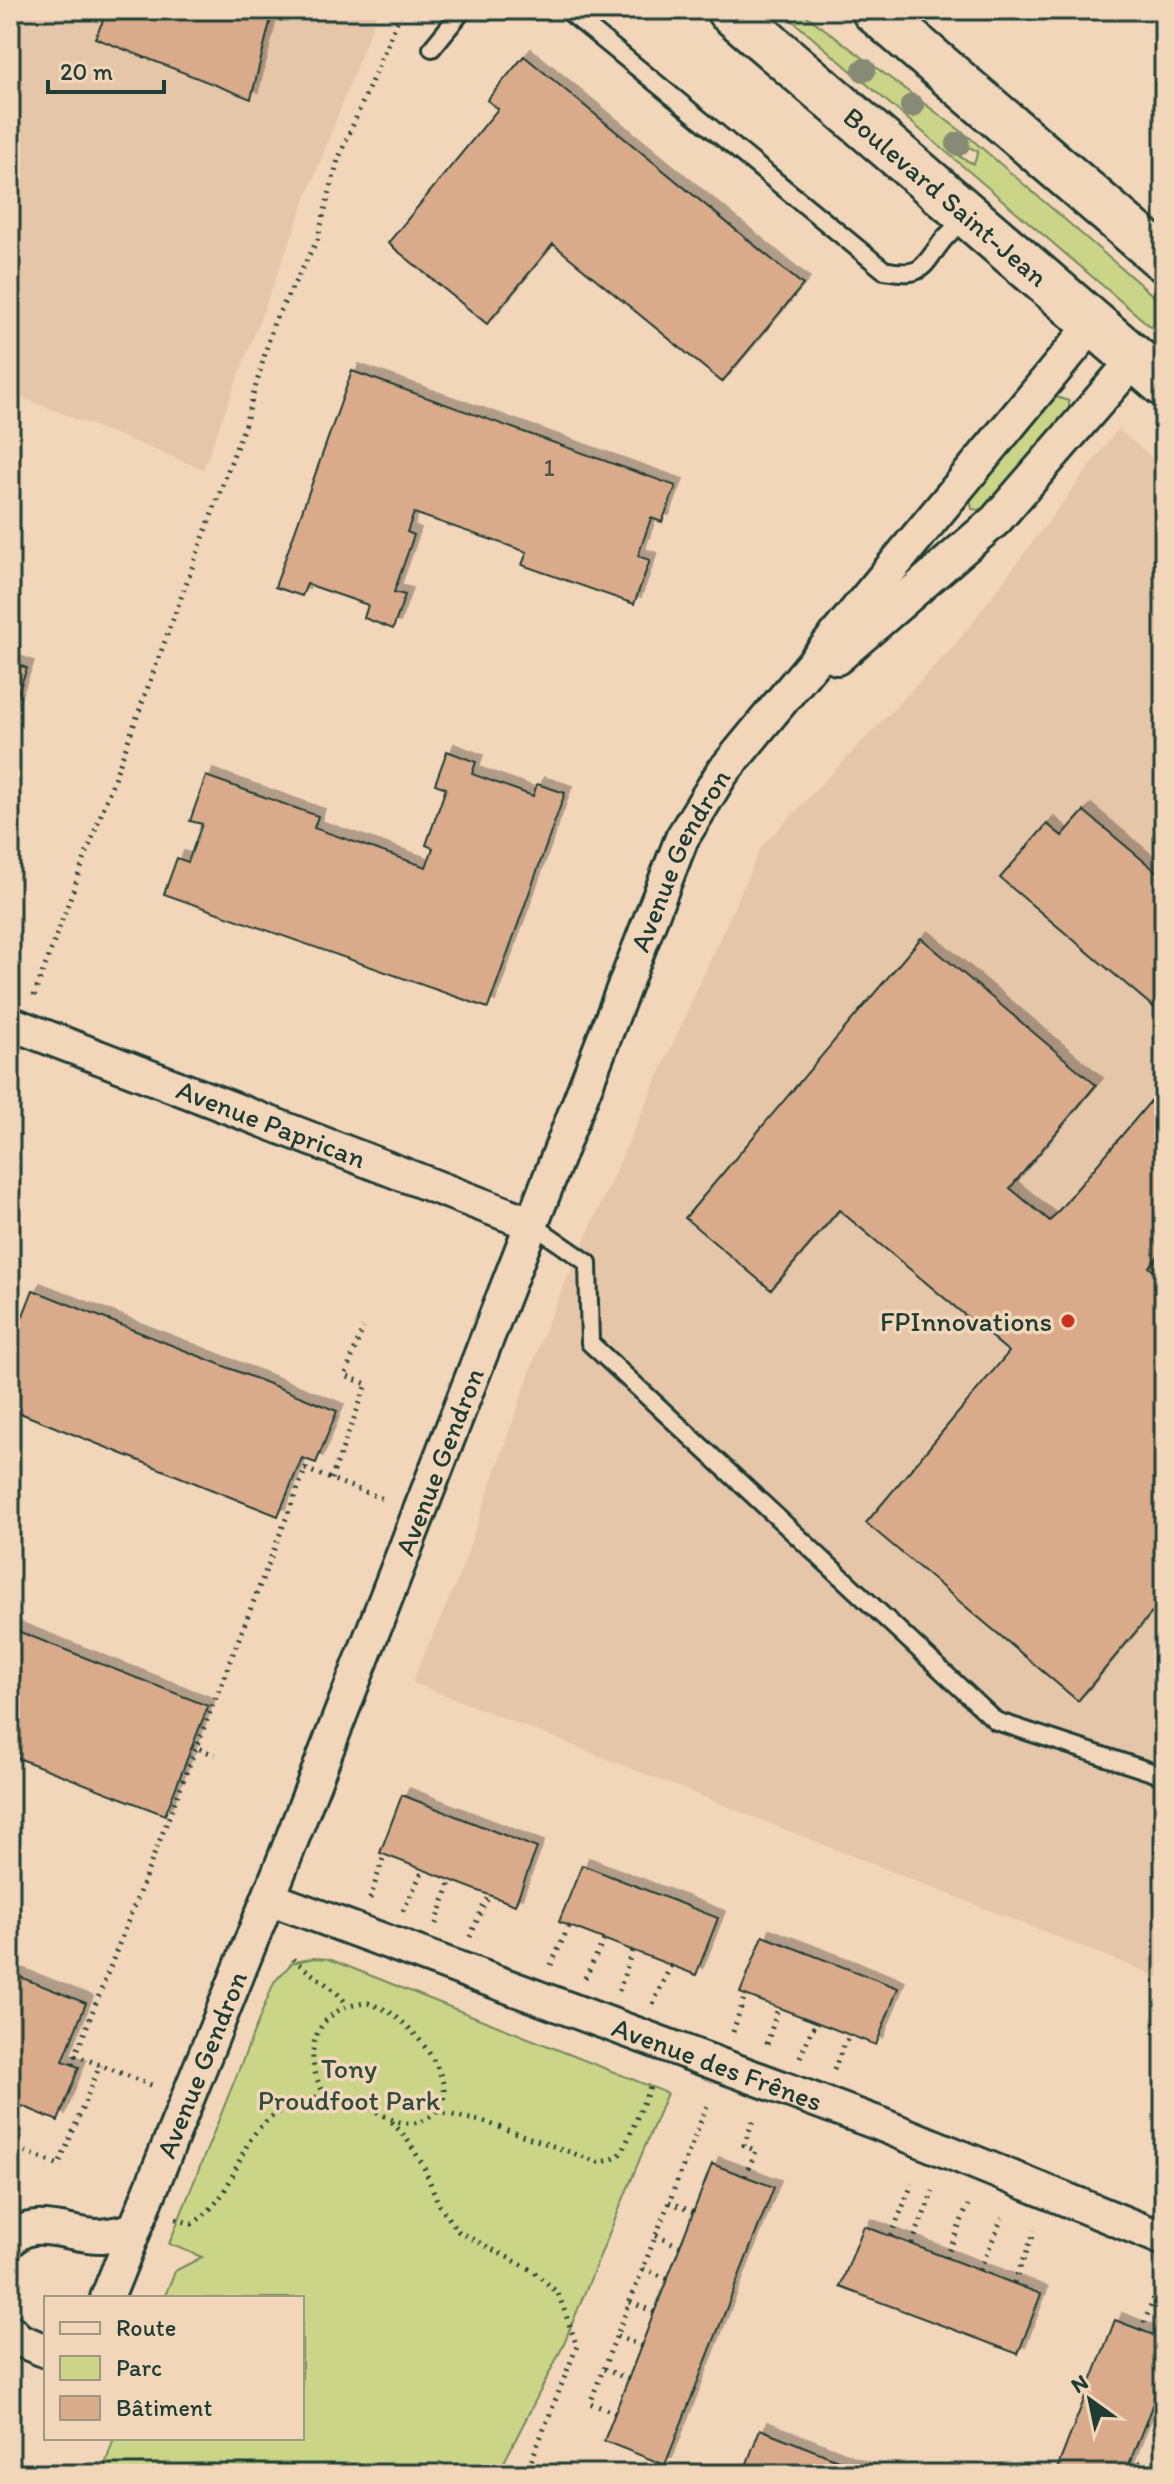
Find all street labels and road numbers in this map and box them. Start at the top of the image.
street label: Boulevard Saint-Jean [837,99,1055,294]
street label: Avenue Gendron [622,762,737,956]
street label: Avenue Paprican [172,1072,371,1175]
street label: Avenue Gendron [387,1363,491,1560]
street label: Avenue Gendron [148,1966,254,2163]
street label: Avenue des Frênes [608,2010,827,2118]

